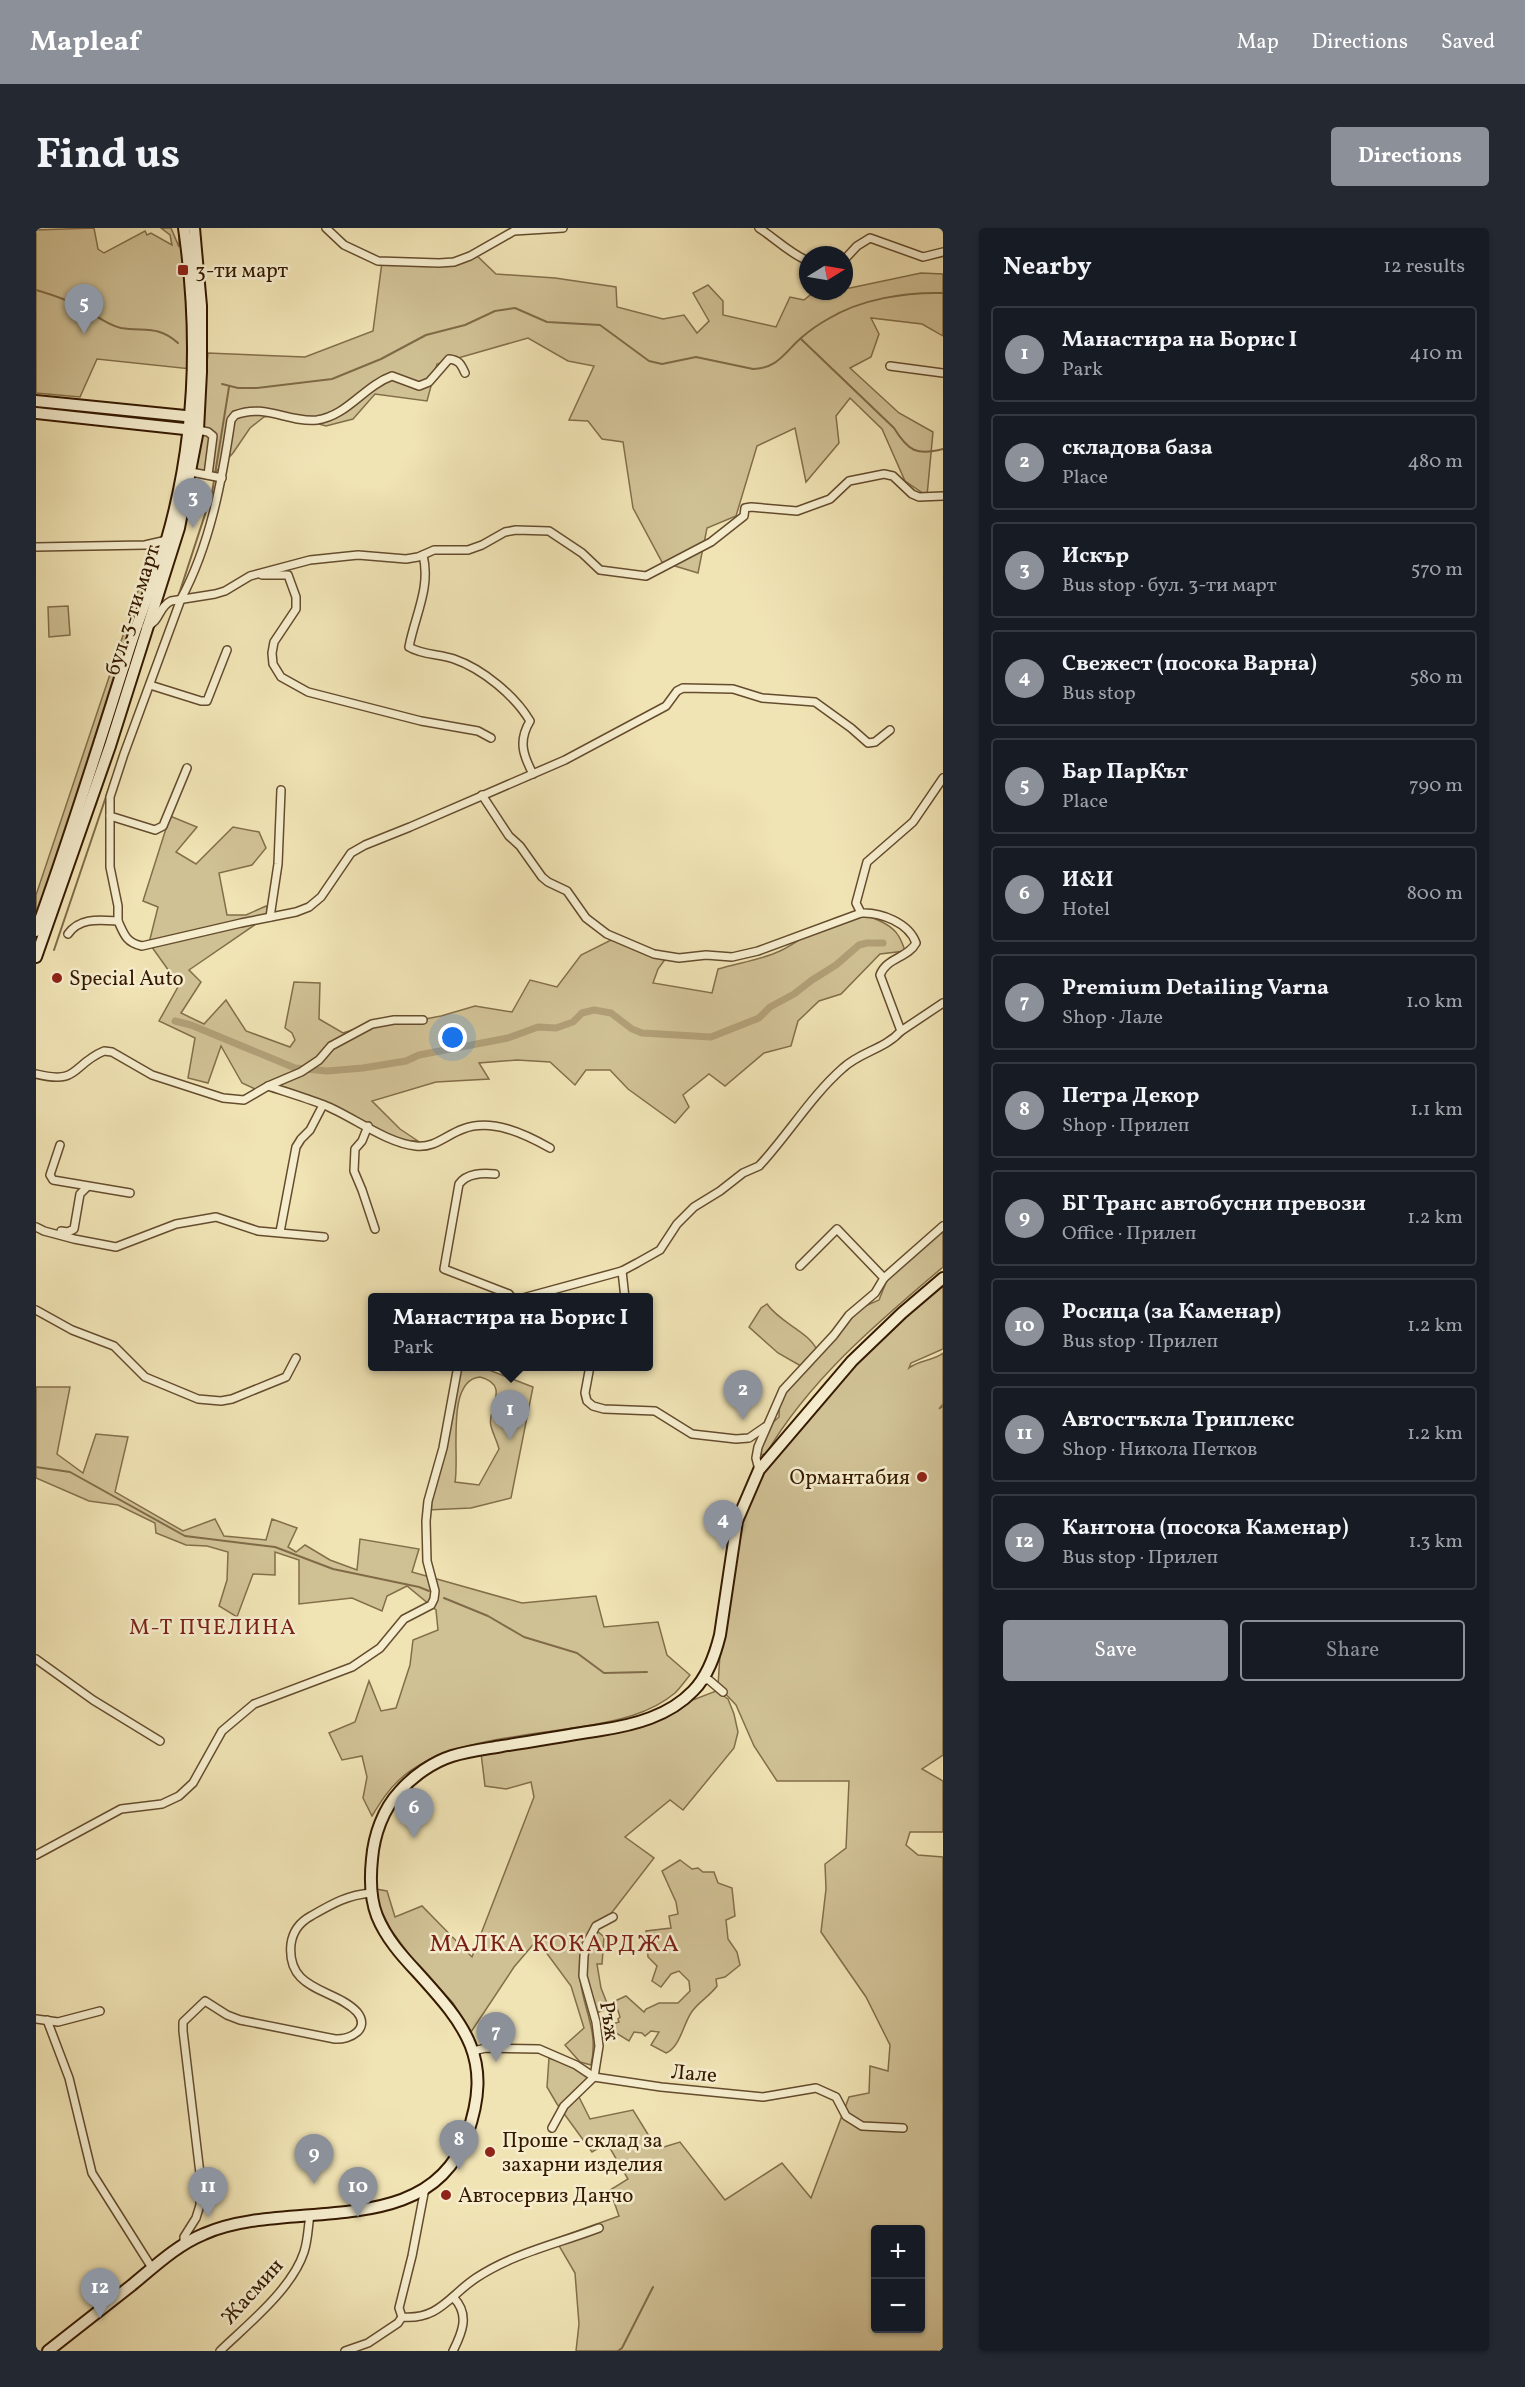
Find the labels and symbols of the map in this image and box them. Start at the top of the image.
north arrow [799,246,853,300]
place label: 3-ти март [195,257,289,286]
marker: 3-ти март [176,263,190,277]
pin: 5 [64,285,104,334]
pin: 3 [174,478,212,528]
street label: бул. 3-ти март [99,541,168,679]
place label: Special Auto [69,965,184,994]
marker: Special Auto [50,971,64,985]
your location [438,1023,467,1052]
pin: 2 [724,1370,762,1420]
pin: 1 [490,1390,530,1440]
place label: Ормантабия [790,1464,910,1493]
marker: Ормантабия [915,1470,929,1484]
pin: 4 [704,1500,742,1550]
district label: М-Т ПЧЕЛИНА [129,1613,297,1644]
pin: 6 [394,1788,434,1838]
district label: МАЛКА КОКАРДЖА [430,1928,680,1962]
street label: Ръж [591,1999,626,2043]
pin: 7 [476,2012,516,2062]
street label: Лале [670,2058,718,2091]
pin: 8 [440,2120,478,2170]
place label: Проше - склад за захарни изделия [502,2127,663,2180]
pin: 9 [294,2134,334,2184]
marker: Проше - склад за захарни изделия [483,2145,497,2159]
pin: 11 [188,2168,228,2217]
pin: 10 [338,2168,378,2217]
place label: Автосервиз Данчо [458,2182,633,2211]
marker: Автосервиз Данчо [439,2188,453,2202]
street label: Жасмин [215,2252,291,2332]
pin: 12 [80,2268,120,2318]

